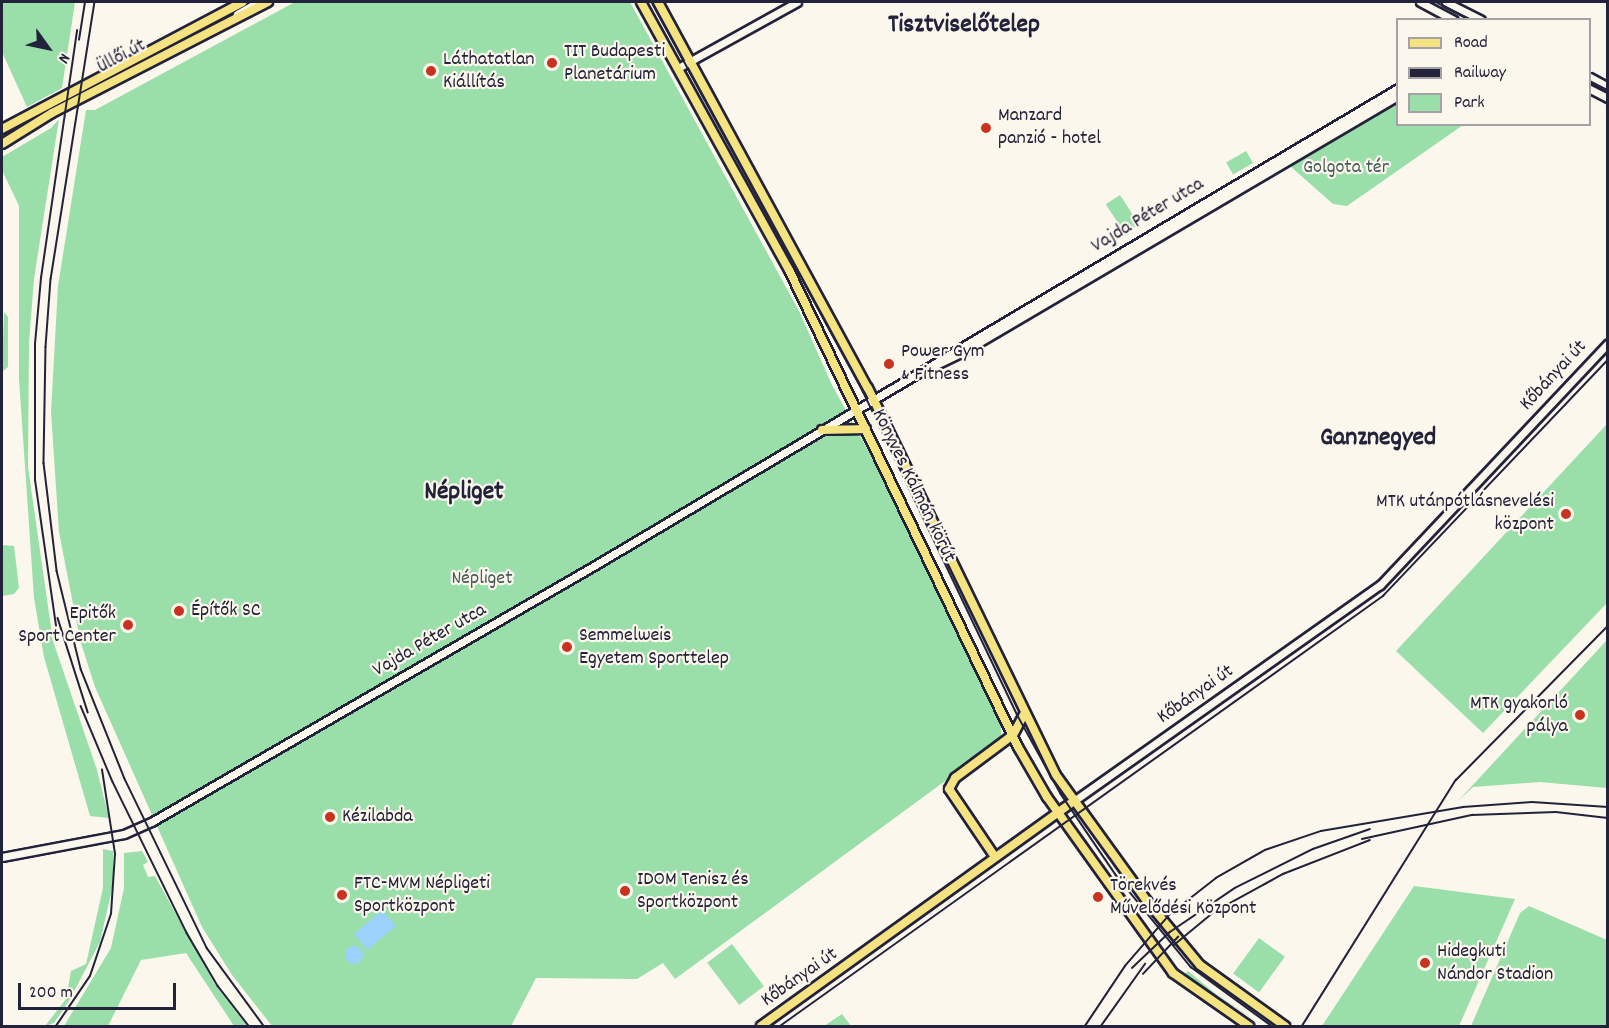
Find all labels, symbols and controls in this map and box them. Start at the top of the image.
district label: Tisztviselőtelep [888,10,1040,42]
north arrow [18,18,78,78]
legend [1396,18,1591,126]
text: Road [1454,31,1488,56]
street label: Üllői út [94,34,150,80]
place label: TIT Budapesti Planetárium [564,40,665,87]
text: N [52,48,75,68]
place label: Láthatatlan Kiállítás [443,48,535,95]
marker: TIT Budapesti Planetárium [545,56,559,70]
text: Railway [1454,61,1506,86]
marker: Láthatatlan Kiállítás [424,64,438,78]
text: Park [1454,91,1485,116]
place label: Manzard panzió - hotel [998,104,1101,151]
marker: Manzard panzió - hotel [979,121,993,135]
park label: Golgota tér [1303,156,1389,180]
street label: Vajda Péter utca [1087,173,1209,259]
street label: Kőbányai út [1515,336,1593,416]
place label: Power Gym & Fitness [901,340,985,387]
marker: Power Gym & Fitness [882,357,896,371]
street label: Könyves Kálmán körút [865,405,961,567]
district label: Ganznegyed [1320,423,1436,455]
district label: Népliget [424,477,504,509]
place label: MTK utánpótlásnevelési központ [1376,490,1554,537]
marker: MTK utánpótlásnevelési központ [1559,507,1573,521]
park label: Népliget [451,567,513,591]
place label: Építők SC [191,599,261,623]
street label: Vajda Péter utca [369,599,491,683]
place label: Epitők Sport Center [18,602,116,649]
marker: Építők SC [172,604,186,618]
marker: Epitők Sport Center [121,618,135,632]
place label: Semmelweis Egyetem Sporttelep [579,624,729,671]
marker: Semmelweis Egyetem Sporttelep [560,640,574,654]
street label: Kőbányai út [1153,660,1239,730]
place label: MTK gyakorló pálya [1470,692,1568,739]
marker: MTK gyakorló pálya [1573,708,1587,722]
place label: Kézilabda [342,805,413,829]
marker: Kézilabda [323,810,337,824]
place label: IDOM Tenisz és Sportközpont [637,868,749,915]
place label: FTC-MVM Népligeti Sportközpont [354,872,490,919]
place label: Törekvés Művelődési Központ [1110,874,1256,921]
marker: IDOM Tenisz és Sportközpont [618,884,632,898]
marker: FTC-MVM Népligeti Sportközpont [335,888,349,902]
marker: Törekvés Művelődési Központ [1091,890,1105,904]
place label: Hidegkuti Nándor Stadion [1437,940,1553,987]
street label: Kőbányai út [757,943,843,1013]
marker: Hidegkuti Nándor Stadion [1418,956,1432,970]
scale bar [21,971,178,1009]
text: 200 m [29,981,73,1006]

